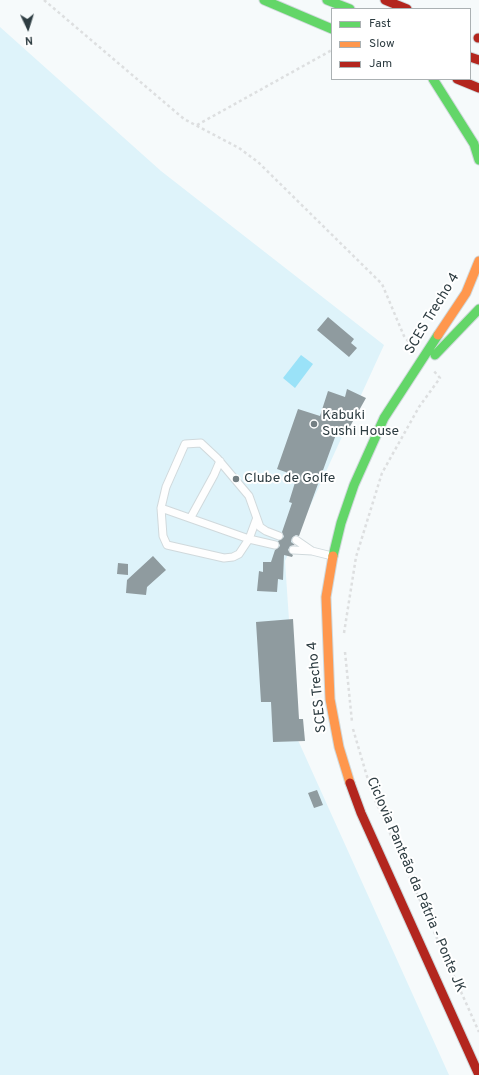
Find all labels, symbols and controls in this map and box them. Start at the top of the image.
north arrow [8,8,48,48]
legend [331,8,471,80]
text: Fast [369,16,391,32]
text: N [24,33,33,47]
text: Slow [369,36,395,52]
text: Jam [369,56,392,72]
street label: SCES Trecho 4 [402,270,464,358]
place label: Kabuki Sushi House [322,408,399,440]
marker: Kabuki Sushi House [309,419,319,429]
place label: Clube de Golfe [244,471,335,487]
marker: Clube de Golfe [231,474,241,484]
street label: SCES Trecho 4 [305,640,331,734]
street label: Ciclovia Panteão da Pátria - Ponte JK [362,775,468,995]

